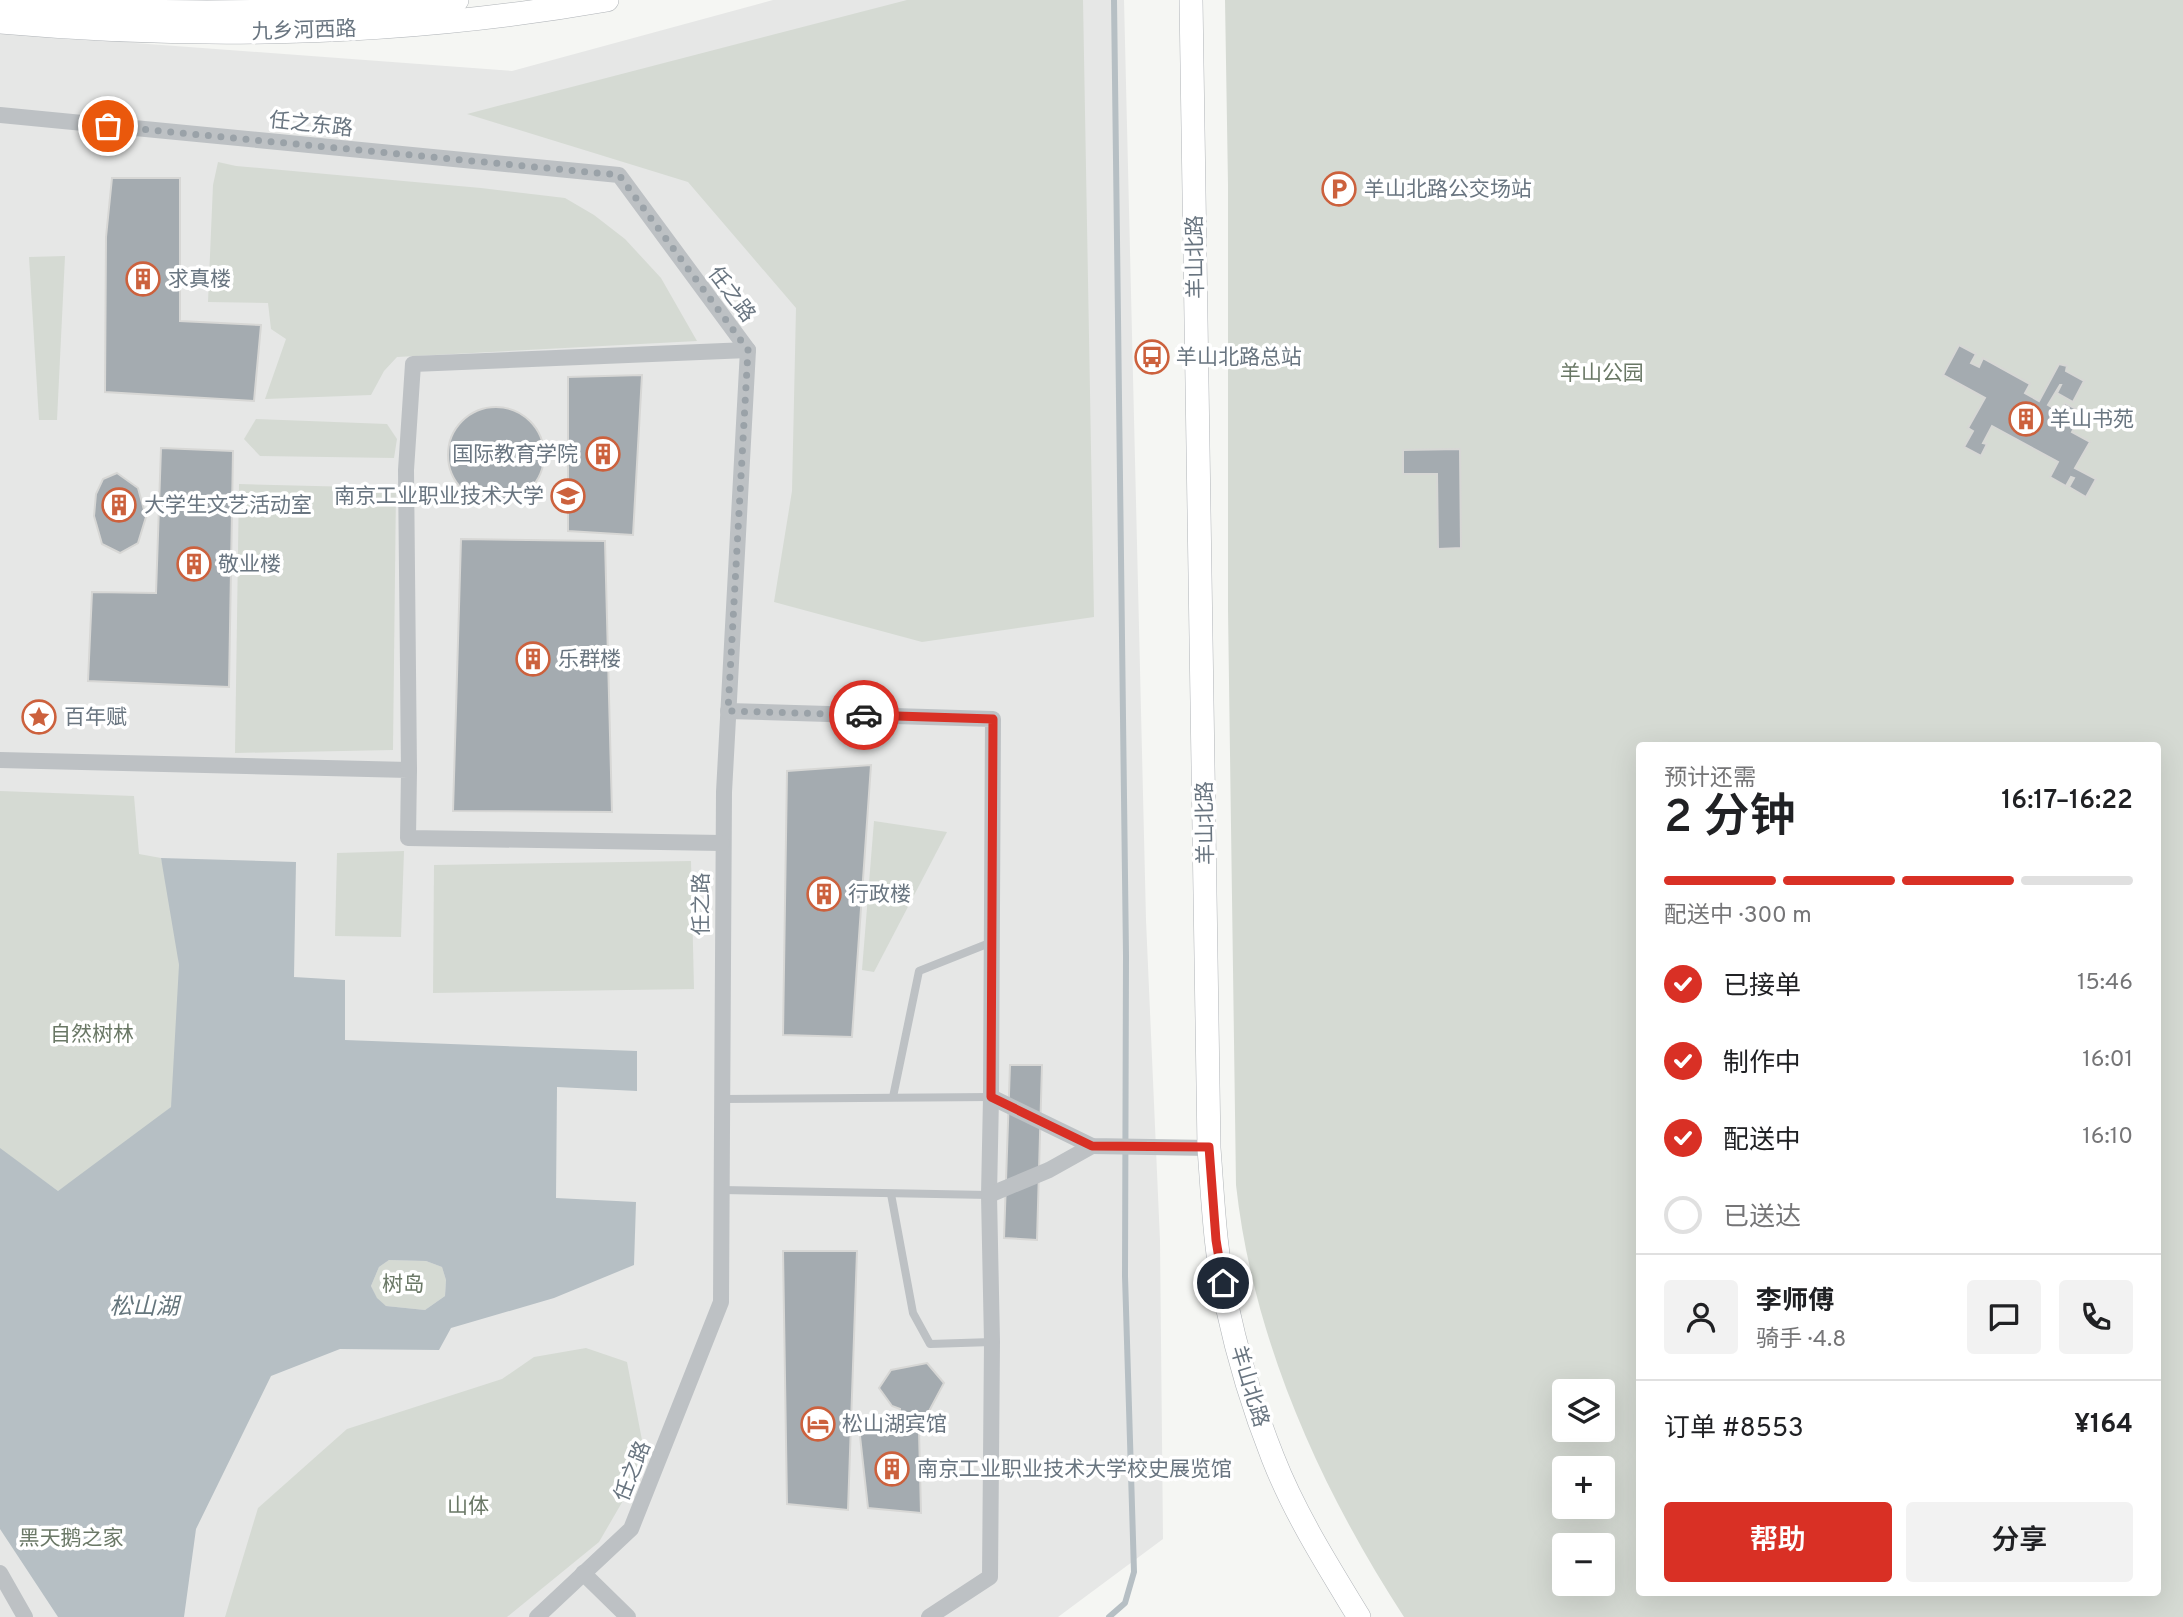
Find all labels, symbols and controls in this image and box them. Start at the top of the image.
street label: 九乡河西路 [251,16,357,47]
pin [78,96,138,156]
icon: bag [89,107,127,145]
street label: 任之东路 [268,108,354,143]
parking icon: 羊山北路公交场站 [1320,170,1358,208]
place label: 羊山北路公交场站 [1364,177,1532,204]
street label: 羊山北路 [1182,215,1211,299]
building icon: 求真楼 [124,260,162,298]
street label: 任之路 [701,262,761,328]
place label: 求真楼 [168,267,231,294]
bus stop icon: 羊山北路总站 [1133,338,1171,376]
place label: 羊山北路总站 [1176,345,1302,372]
park label: 羊山公园 [1560,361,1644,388]
building icon: 羊山书苑 [2007,400,2045,438]
place label: 羊山书苑 [2050,407,2134,434]
building icon: 国际教育学院 [584,435,622,473]
place label: 国际教育学院 [452,442,578,469]
school or university icon: 南京工业职业技术大学 [549,477,587,515]
place label: 南京工业职业技术大学 [334,484,544,511]
building icon: 大学生文艺活动室 [100,486,138,524]
place label: 大学生文艺活动室 [144,493,312,520]
building icon: 敬业楼 [175,545,213,583]
place label: 敬业楼 [218,552,281,579]
building icon: 乐群楼 [514,640,552,678]
place label: 乐群楼 [558,647,621,674]
courier [829,680,899,750]
icon: car [845,696,883,734]
place icon: 百年赋 [20,698,58,736]
place label: 百年赋 [64,705,127,732]
text: 预计还需 [1664,765,1756,794]
street label: 羊山北路 [1192,781,1221,865]
text: 16:17–16:22 [2001,785,2133,818]
text: 2 分钟 [1664,790,1795,849]
street label: 任之路 [689,873,716,936]
building icon: 行政楼 [805,875,843,913]
place label: 行政楼 [848,882,911,909]
text: 配送中 · 300 m [1664,902,1812,931]
icon: check [1664,965,1702,1003]
text: 15:46 [2077,969,2133,998]
text: 已接单 [1723,971,1801,1004]
park label: 自然树林 [50,1022,134,1049]
icon: check [1664,1042,1702,1080]
text: 16:01 [2082,1046,2133,1075]
text: 制作中 [1723,1048,1801,1081]
icon: check [1664,1119,1702,1157]
text: 16:10 [2082,1123,2133,1152]
text: 配送中 [1723,1125,1801,1158]
text: 已送达 [1723,1202,1801,1235]
pin [1193,1253,1253,1313]
icon: home [1204,1264,1242,1302]
park label: 树岛 [382,1272,424,1299]
button: person [1664,1280,1738,1354]
button: chat [1967,1280,2041,1354]
button: phone [2059,1280,2133,1354]
text: 李师傅 [1756,1286,1834,1319]
water label: 松山湖 [110,1294,182,1323]
text: 骑手 · 4.8 [1756,1326,1846,1355]
street label: 羊山北路 [1223,1342,1274,1431]
map controls [1552,1379,1615,1596]
button: layers [1552,1379,1615,1442]
hotel icon: 松山湖宾馆 [799,1405,837,1443]
text: ¥164 [2074,1409,2133,1442]
place label: 松山湖宾馆 [842,1412,947,1439]
text: 订单 #8553 [1664,1413,1804,1446]
street label: 任之路 [609,1437,658,1506]
building icon: 南京工业职业技术大学校史展览馆 [873,1450,911,1488]
button: + [1552,1456,1615,1519]
place label: 南京工业职业技术大学校史展览馆 [917,1457,1232,1484]
park label: 山体 [447,1494,489,1521]
button: 帮助 [1664,1502,1892,1582]
button: 分享 [1906,1502,2133,1582]
park label: 黑天鹅之家 [19,1526,124,1553]
button: − [1552,1533,1615,1596]

